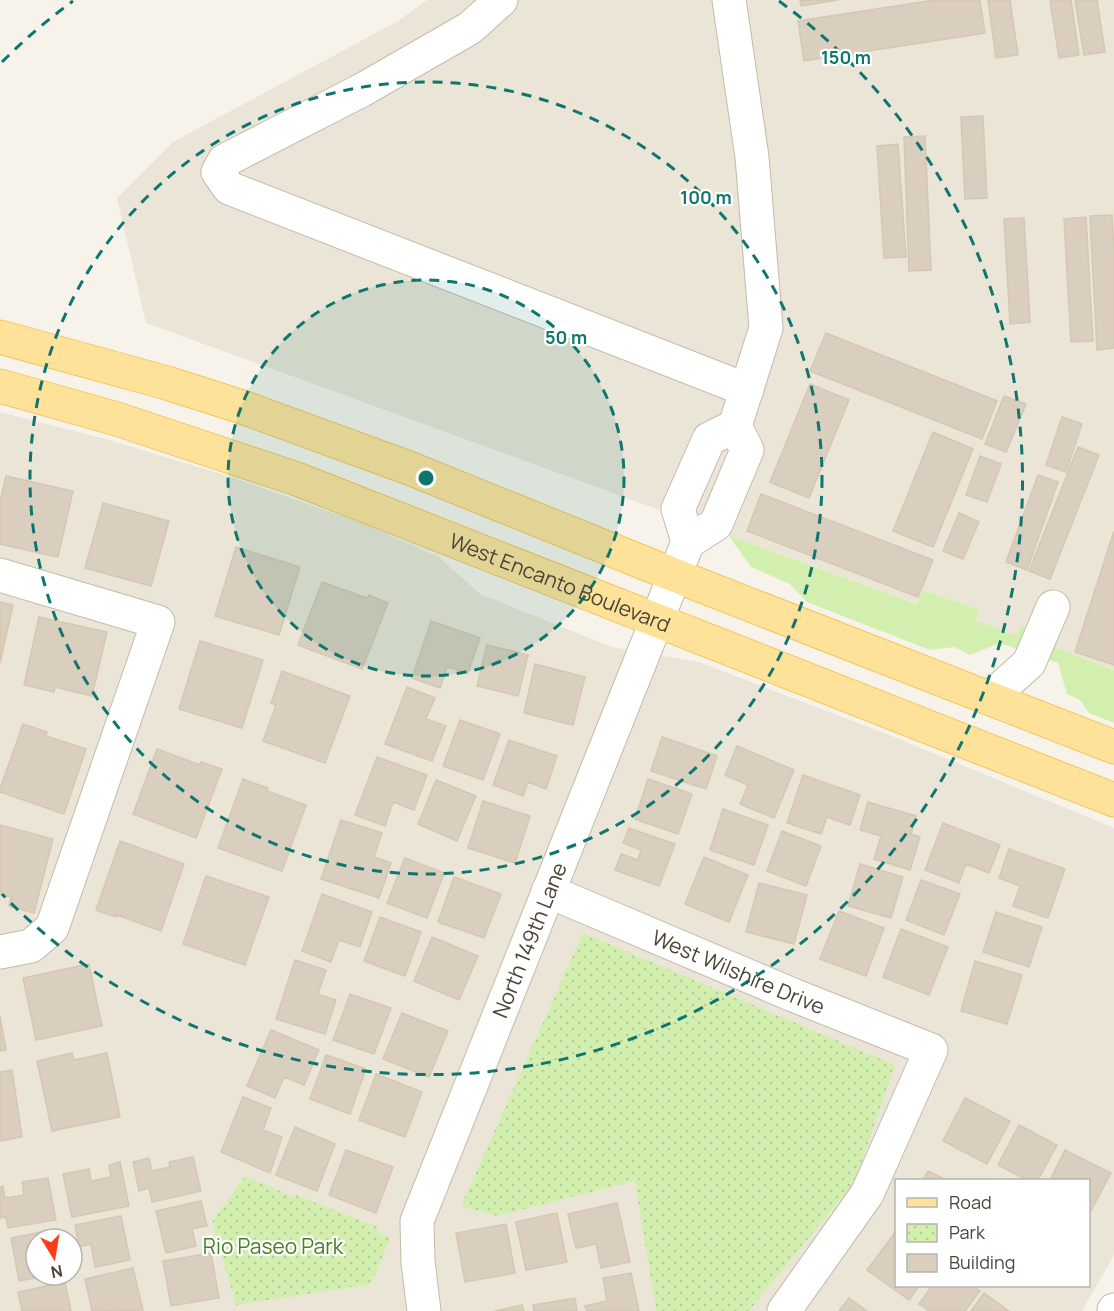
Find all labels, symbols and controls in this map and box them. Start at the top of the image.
text: 150 m [821,45,871,69]
text: 100 m [680,185,732,209]
text: 50 m [545,325,587,349]
centre of rings [416,468,436,488]
street label: West Encanto Boulevard [446,526,675,638]
street label: North 149th Lane [486,858,573,1022]
street label: West Wilshire Drive [648,923,829,1020]
legend [895,1179,1090,1287]
text: Road [949,1190,992,1214]
text: Park [949,1220,986,1244]
north arrow [24,1227,84,1287]
park label: Rio Paseo Park [203,1232,344,1260]
text: Building [949,1250,1015,1274]
text: N [49,1260,65,1284]

